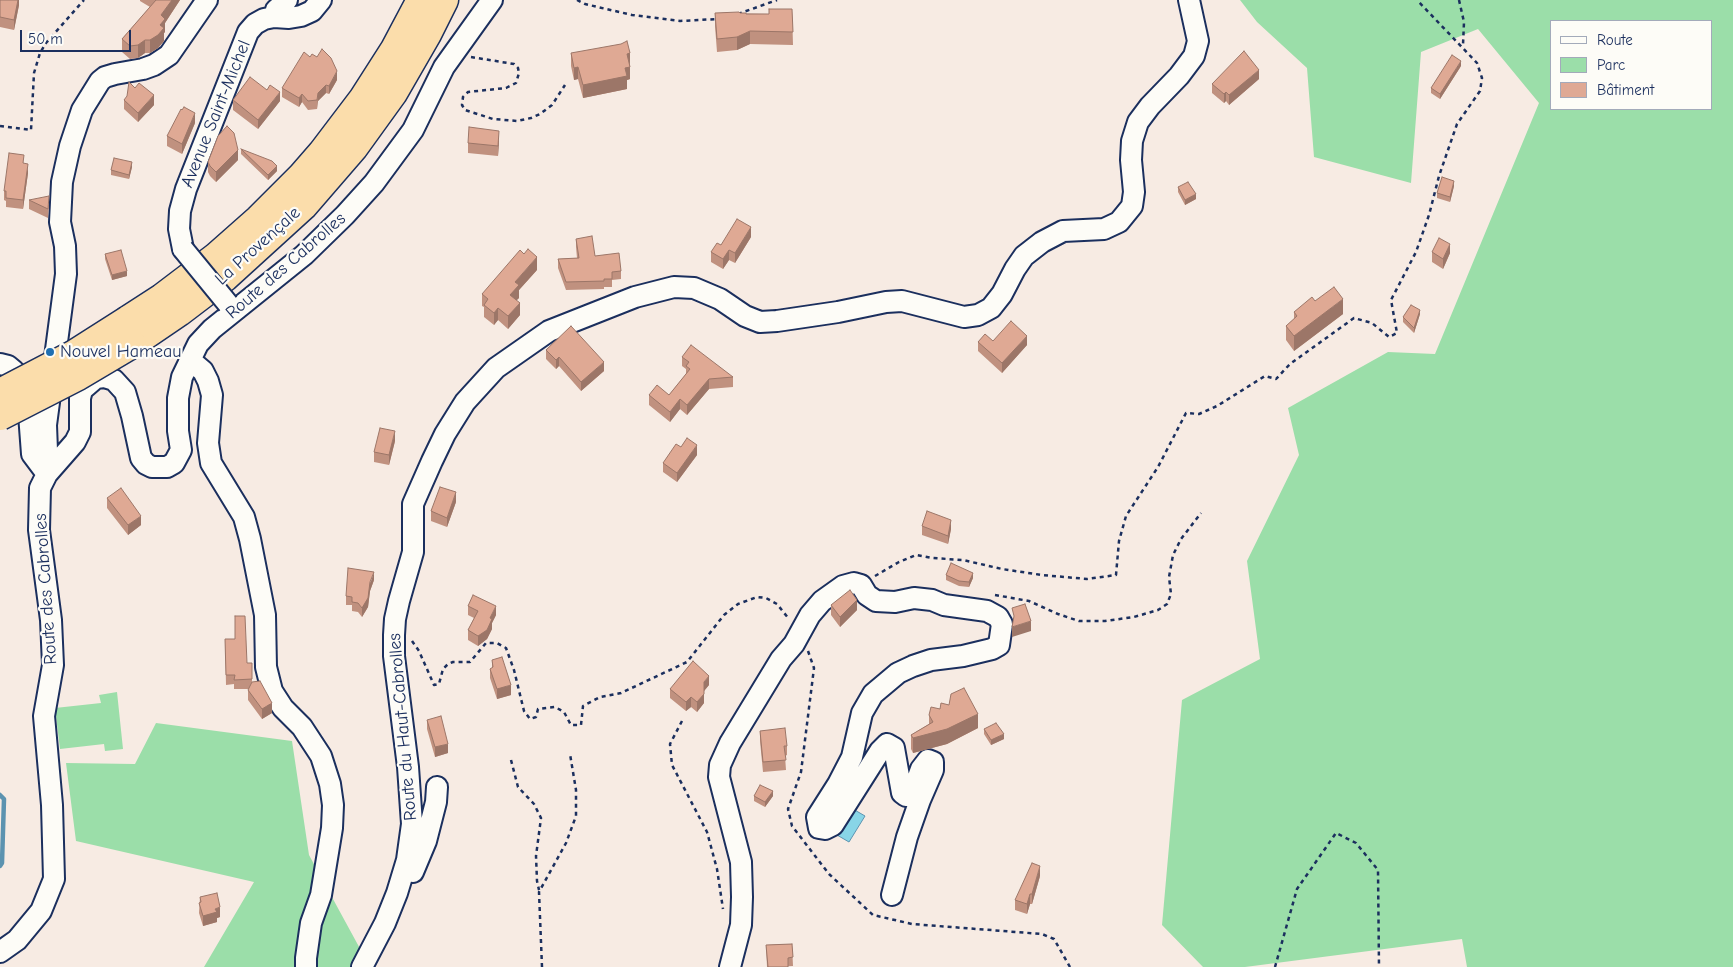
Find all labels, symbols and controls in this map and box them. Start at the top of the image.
scale bar [22,20,134,52]
legend [1550,20,1713,110]
text: 50 m [28,30,63,48]
text: Route [1597,31,1633,49]
street label: Avenue Saint-Michel [177,37,255,191]
text: Parc [1597,56,1625,74]
text: Bâtiment [1597,81,1654,99]
street label: La Provençale [211,202,305,290]
street label: Route des Cabrolles [222,208,350,324]
place label: Nouvel Hameau [60,341,181,363]
marker: Nouvel Hameau [44,346,56,358]
street label: Route des Cabrolles [30,513,62,665]
street label: Route du Haut-Cabrolles [384,632,422,822]

